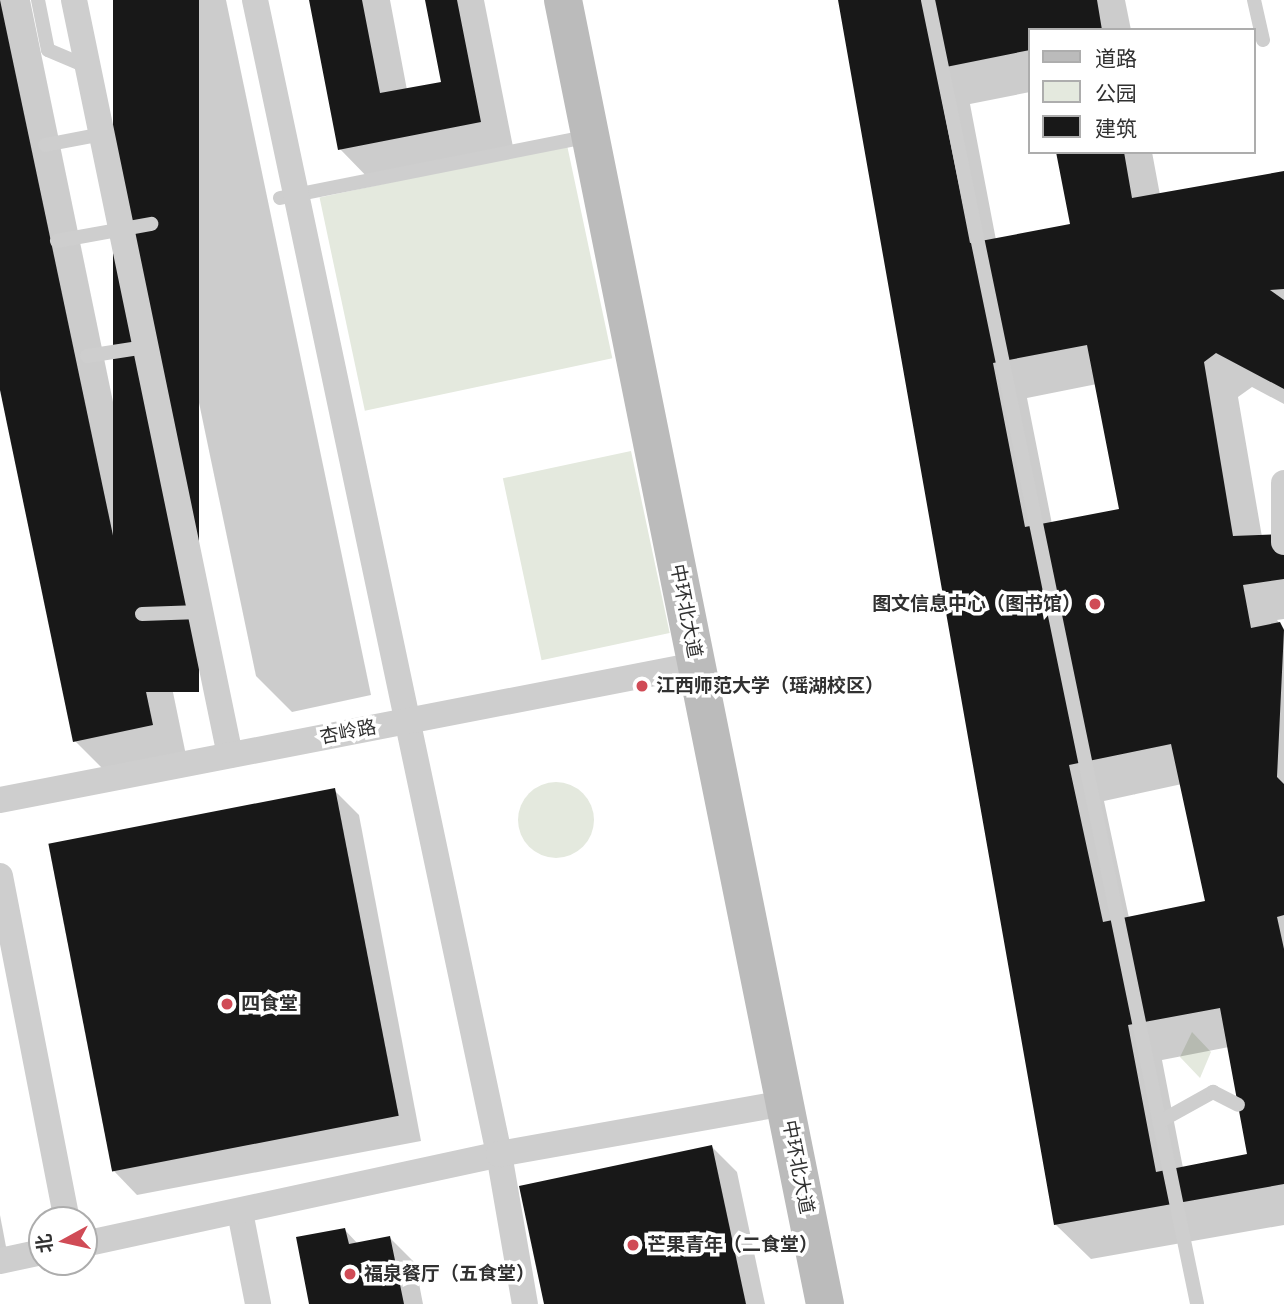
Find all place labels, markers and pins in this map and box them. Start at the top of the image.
place label: 图文信息中心（图书馆） [872,593,1081,615]
marker: 图文信息中心（图书馆） [1087,596,1103,612]
place label: 江西师范大学（瑶湖校区） [656,675,884,697]
marker: 江西师范大学（瑶湖校区） [634,678,650,694]
place label: 四食堂 [241,993,298,1015]
marker: 四食堂 [219,996,235,1012]
place label: 芒果青年（二食堂） [647,1234,818,1256]
marker: 芒果青年（二食堂） [625,1237,641,1253]
place label: 福泉餐厅（五食堂） [364,1263,535,1285]
marker: 福泉餐厅（五食堂） [342,1266,358,1282]

